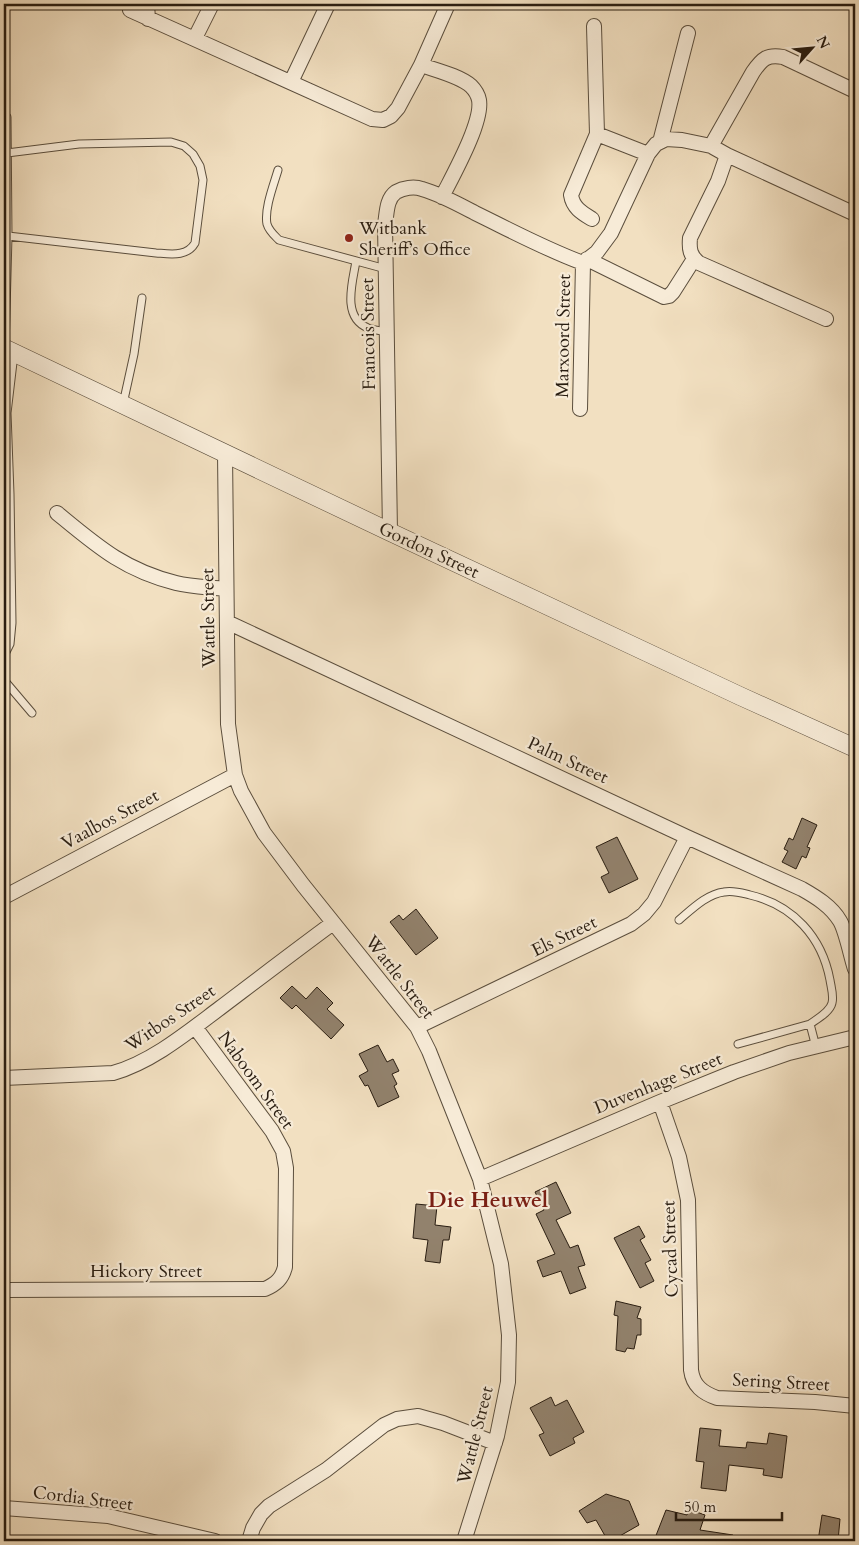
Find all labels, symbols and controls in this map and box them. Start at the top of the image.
north arrow [786,22,836,72]
text: N [812,33,834,52]
place label: Witbank Sheriff’s Office [358,216,471,262]
marker: Witbank Sheriff’s Office [343,232,355,244]
street label: Marxoord Street [550,274,577,398]
street label: Francois Street [355,277,382,390]
street label: Gordon Street [374,516,483,585]
street label: Wattle Street [195,568,222,669]
street label: Palm Street [523,731,612,790]
street label: Vaalbos Street [57,783,164,856]
street label: Els Street [527,910,601,963]
street label: Wattle Street [358,929,440,1025]
street label: Witbos Street [119,979,221,1058]
street label: Naboom Street [212,1026,300,1135]
street label: Duvenhage Street [590,1046,726,1121]
district label: Die Heuwel [428,1185,549,1215]
street label: Cycad Street [656,1200,685,1298]
street label: Hickory Street [90,1259,202,1284]
street label: Sering Street [732,1367,831,1398]
street label: Wattle Street [451,1383,500,1488]
street label: Cordia Street [31,1480,135,1517]
scale bar [676,1490,783,1522]
text: 50 m [684,1497,716,1517]

